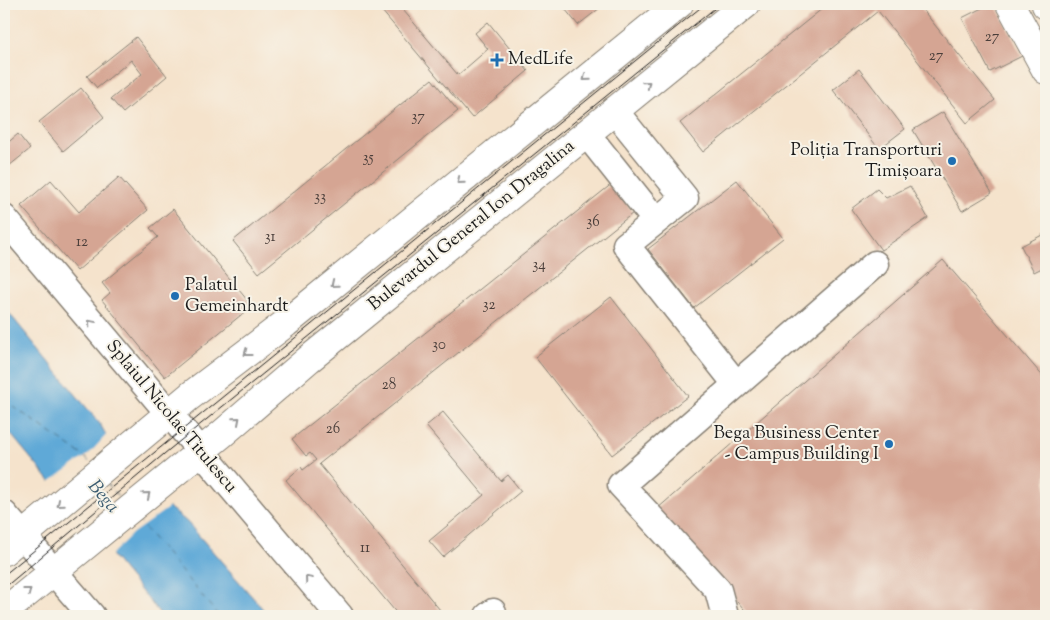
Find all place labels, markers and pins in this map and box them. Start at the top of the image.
place label: MedLife [508,47,573,73]
marker: MedLife [490,53,504,67]
place label: Poliția Transporturi Timișoara [791,138,942,185]
marker: Poliția Transporturi Timișoara [946,155,958,167]
place label: Palatul Gemeinhardt [185,273,288,320]
marker: Palatul Gemeinhardt [169,290,181,302]
place label: Bega Business Center - Campus Building I [713,421,879,468]
marker: Bega Business Center - Campus Building I [883,438,895,450]

